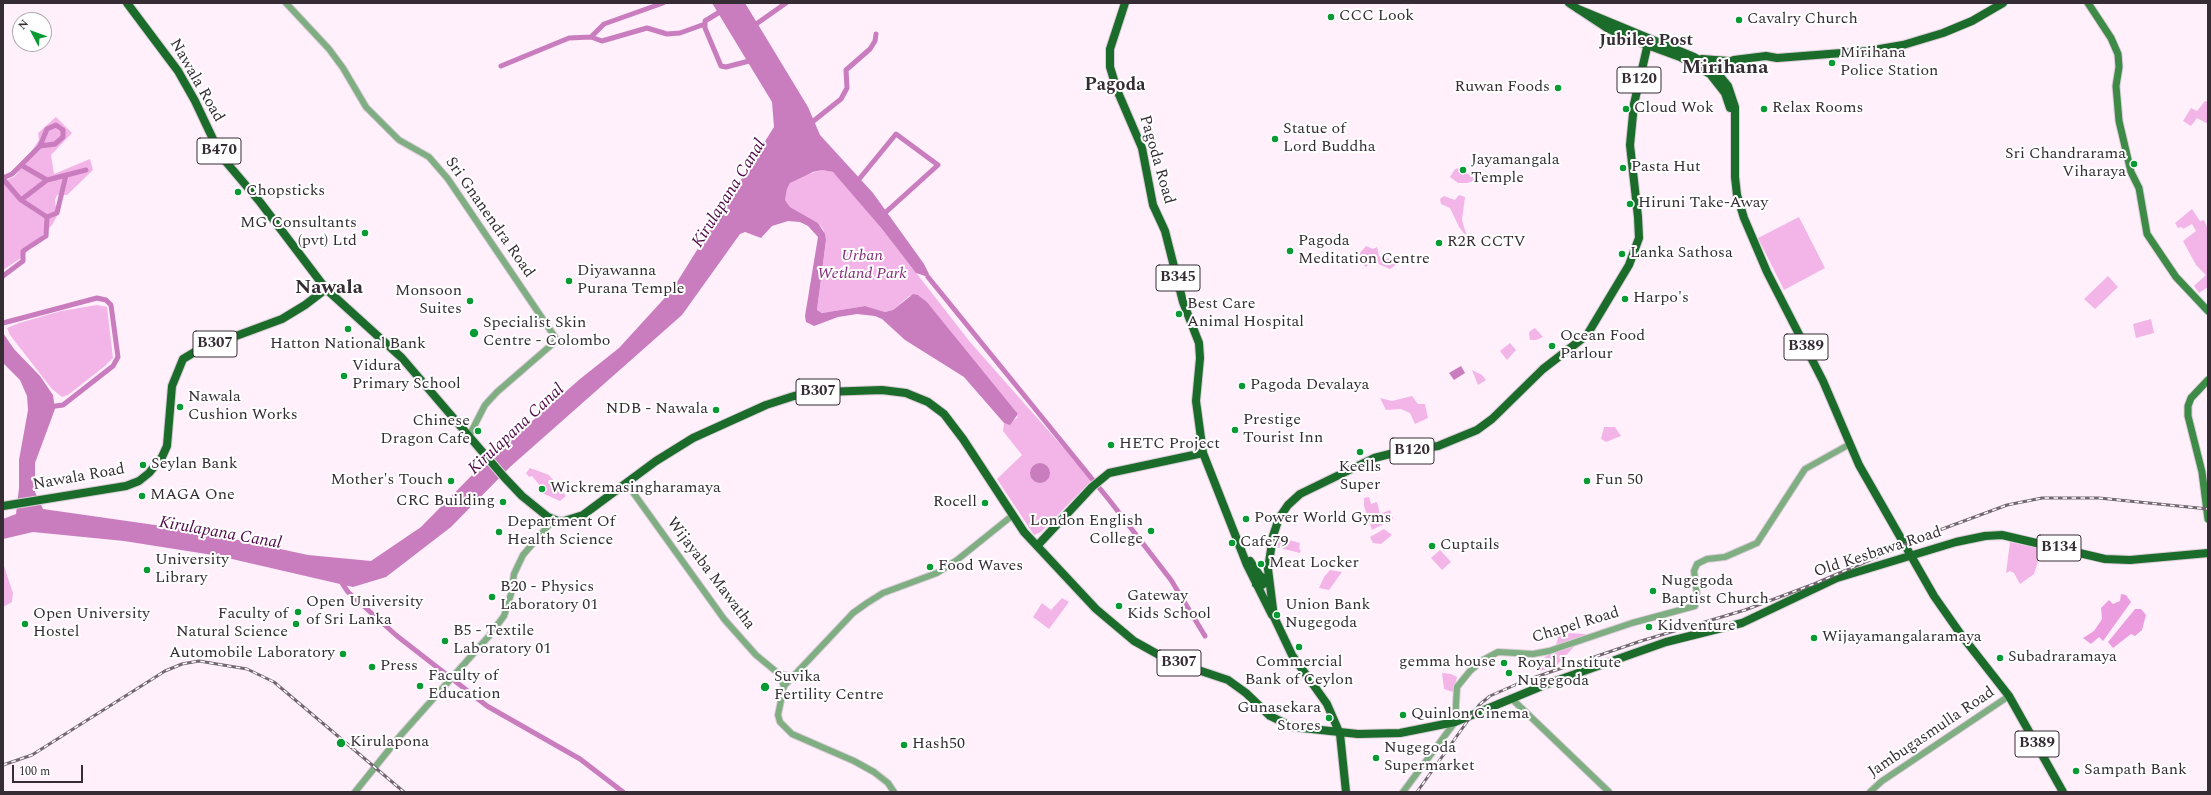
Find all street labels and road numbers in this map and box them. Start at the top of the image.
street label: Nawala Road [164,36,228,126]
road number: B120 [1617,67,1661,93]
street label: Pagoda Road [1134,113,1178,207]
road number: B470 [197,138,241,164]
street label: Sri Gnanendra Road [440,154,538,282]
road number: B345 [1156,265,1200,291]
road number: B307 [193,331,237,357]
road number: B389 [1784,334,1828,360]
road number: B307 [796,379,840,405]
road number: B120 [1390,438,1434,464]
street label: Nawala Road [32,460,126,496]
street label: Wijayaba Mawatha [662,514,758,634]
street label: Old Kesbawa Road [1812,523,1944,583]
road number: B134 [2037,535,2081,561]
street label: Chapel Road [1530,604,1622,648]
road number: B307 [1157,650,1201,676]
street label: Jambugasmulla Road [1865,684,1999,782]
road number: B389 [2015,731,2059,757]

